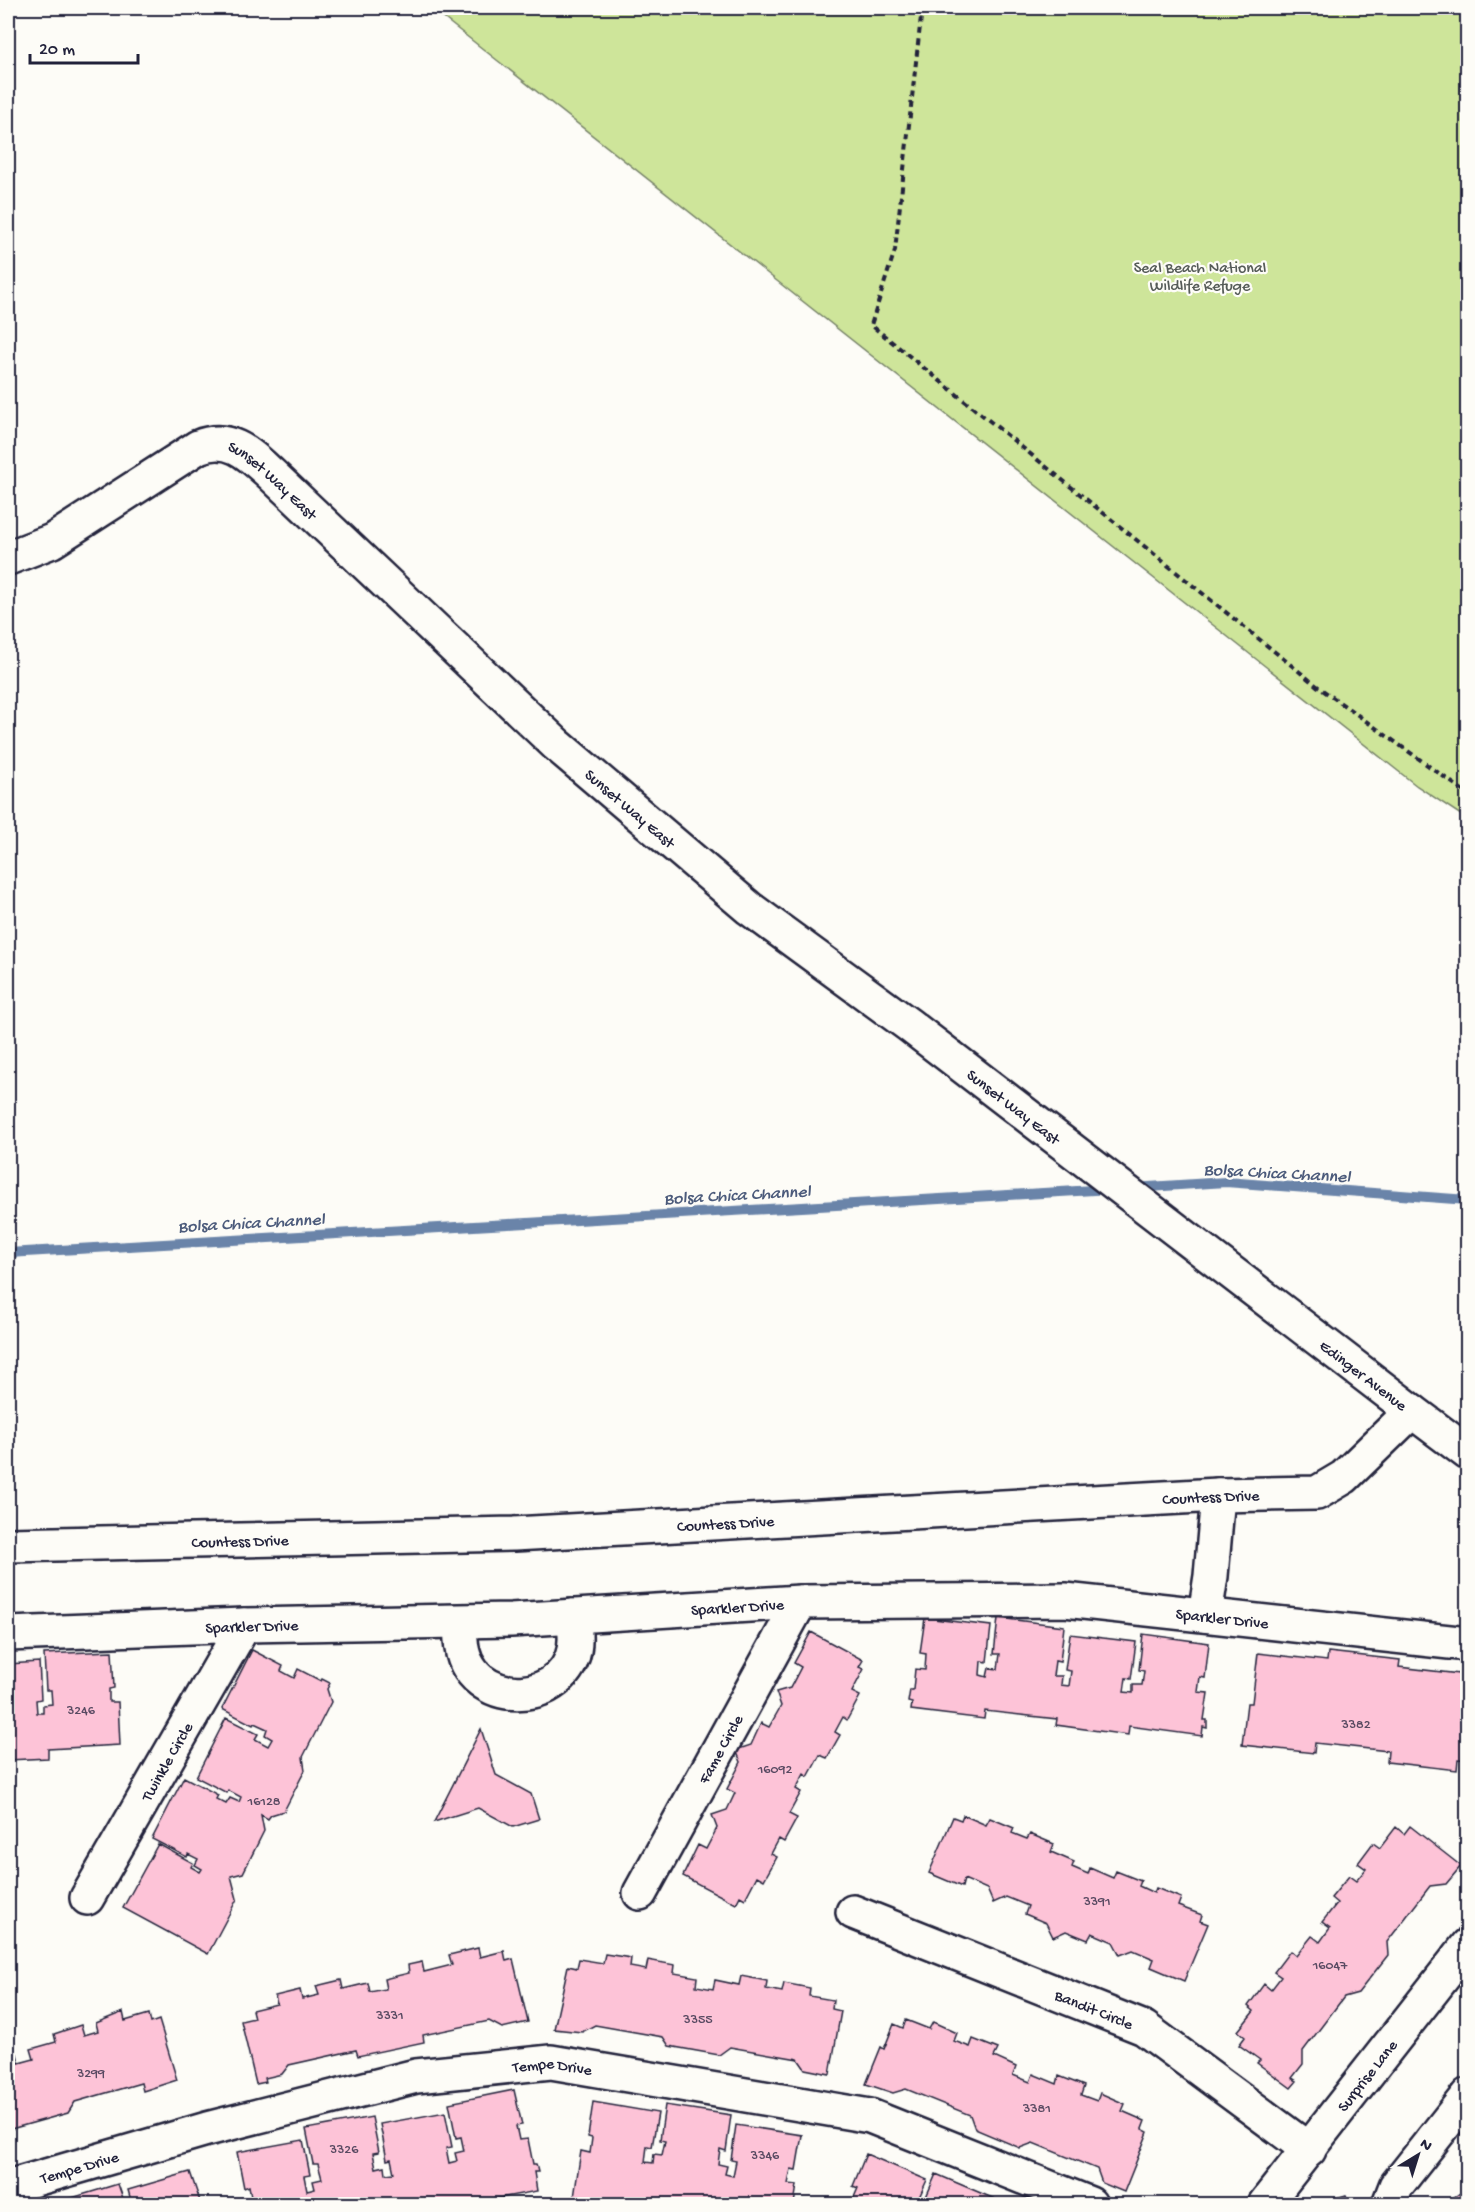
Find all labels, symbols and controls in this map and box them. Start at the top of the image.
scale bar [30,27,138,65]
text: 20 m [39,40,75,61]
park label: Seal Beach National Wildlife Refuge [1134,260,1266,297]
street label: Sunset Way East [225,439,320,526]
street label: Sunset Way East [579,767,679,855]
street label: Sunset Way East [962,1067,1064,1151]
water label: Bolsa Chica Channel [1203,1160,1352,1189]
water label: Bolsa Chica Channel [663,1182,812,1211]
water label: Bolsa Chica Channel [177,1210,326,1239]
street label: Edinger Avenue [1314,1337,1410,1417]
street label: Countess Drive [1162,1488,1260,1511]
street label: Countess Drive [677,1514,776,1538]
street label: Countess Drive [191,1533,290,1554]
street label: Sparkler Drive [690,1597,785,1622]
street label: Sparkler Drive [1175,1606,1270,1635]
street label: Sparkler Drive [205,1618,299,1639]
house number: 3246 [66,1703,96,1720]
street label: Fame Circle [696,1712,749,1789]
house number: 3382 [1340,1717,1371,1734]
street label: Twinkle Circle [138,1720,199,1806]
house number: 16092 [757,1762,792,1779]
house number: 16128 [247,1794,281,1811]
house number: 3391 [1082,1894,1111,1911]
house number: 16047 [1312,1958,1348,1975]
street label: Bandit Circle [1050,1987,1136,2036]
house number: 3331 [375,2008,404,2025]
house number: 3355 [682,2012,713,2029]
street label: Surprise Lane [1335,2037,1403,2117]
street label: Tempe Drive [511,2056,594,2082]
house number: 3299 [76,2066,105,2083]
house number: 3381 [1022,2101,1051,2118]
north arrow [1388,2125,1448,2185]
text: N [1415,2135,1435,2157]
house number: 3326 [329,2142,359,2159]
house number: 3346 [750,2148,780,2165]
street label: Tempe Drive [38,2149,122,2190]

